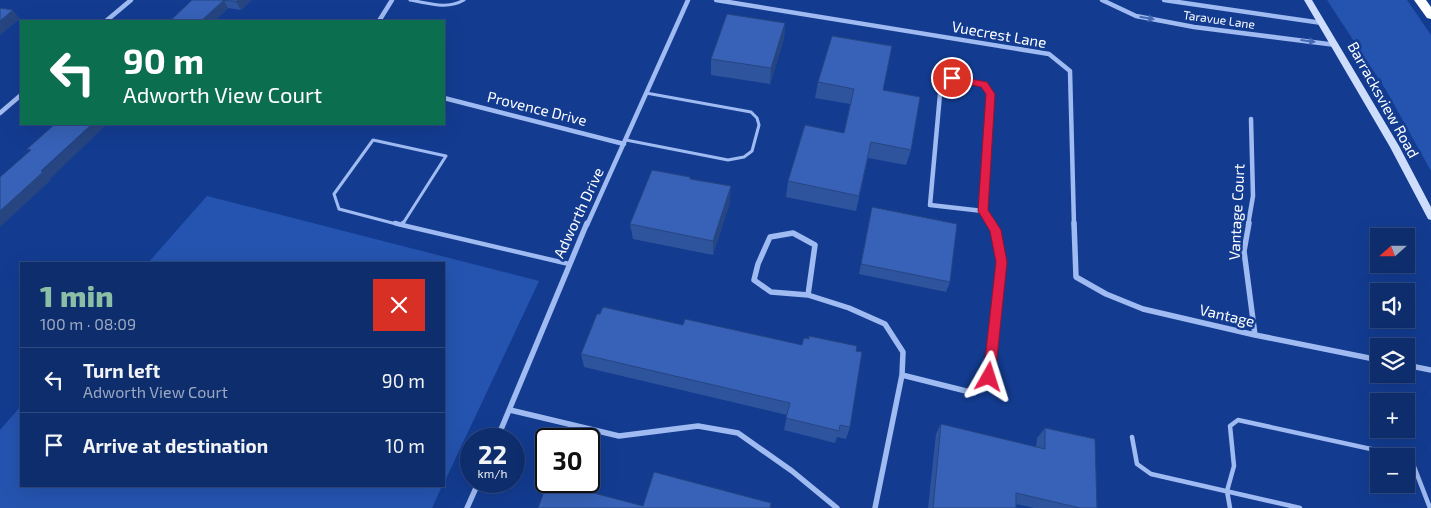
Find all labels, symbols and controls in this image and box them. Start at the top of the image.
street label: Taravue Lane [1182,7,1256,31]
one-way arrow [1139,15,1155,23]
street label: Vuecrest Lane [950,17,1048,51]
one-way arrow [1300,37,1316,45]
street label: Barracksview Road [1344,38,1423,161]
text: 90 m [123,39,204,81]
icon: left [40,40,105,105]
pin [931,57,973,99]
icon: arrive [938,64,966,92]
text: Adworth View Court [123,81,322,107]
street label: Provence Drive [486,87,589,129]
street label: Vantage Court [1224,163,1248,261]
street label: Adworth Drive [549,164,607,261]
north arrow [1370,228,1415,272]
map controls [1370,228,1415,493]
text: 1 min [40,277,114,313]
button: close [373,279,425,331]
button: sound [1370,283,1415,328]
street label: Vantage [1198,300,1257,330]
text: 100 m · 08:09 [40,314,136,333]
button: layers [1370,338,1415,383]
position arrow [962,350,1014,402]
text: Turn left [83,359,160,382]
icon: left [40,366,68,394]
text: 90 m [382,369,425,392]
text: Adworth View Court [83,382,228,401]
button: + [1370,393,1415,438]
speed limit sign: 30 [535,428,600,493]
icon: arrive [40,431,68,459]
text: Arrive at destination [83,434,268,457]
text: 10 m [385,434,425,457]
text: 22 [478,439,507,469]
button: − [1370,448,1415,493]
text: km/h [478,466,507,480]

